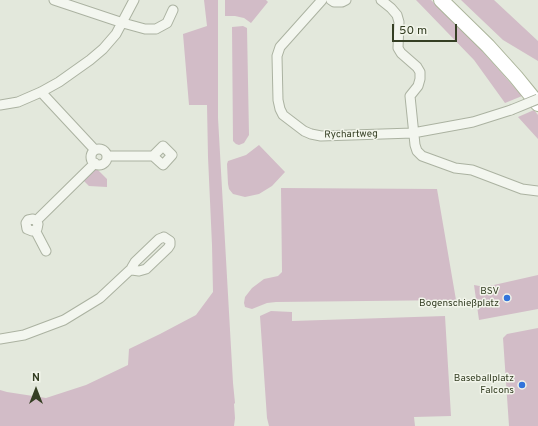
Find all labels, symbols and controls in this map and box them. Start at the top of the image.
scale bar [394,16,459,42]
text: 50 m [399,23,427,39]
street label: Rychartweg [324,129,378,141]
place label: BSV Bogenschießplatz [419,286,499,310]
marker: BSV Bogenschießplatz [502,293,512,303]
north arrow [16,370,56,410]
text: N [32,371,40,385]
place label: Baseballplatz Falcons [454,373,514,396]
marker: Baseballplatz Falcons [517,380,527,390]

